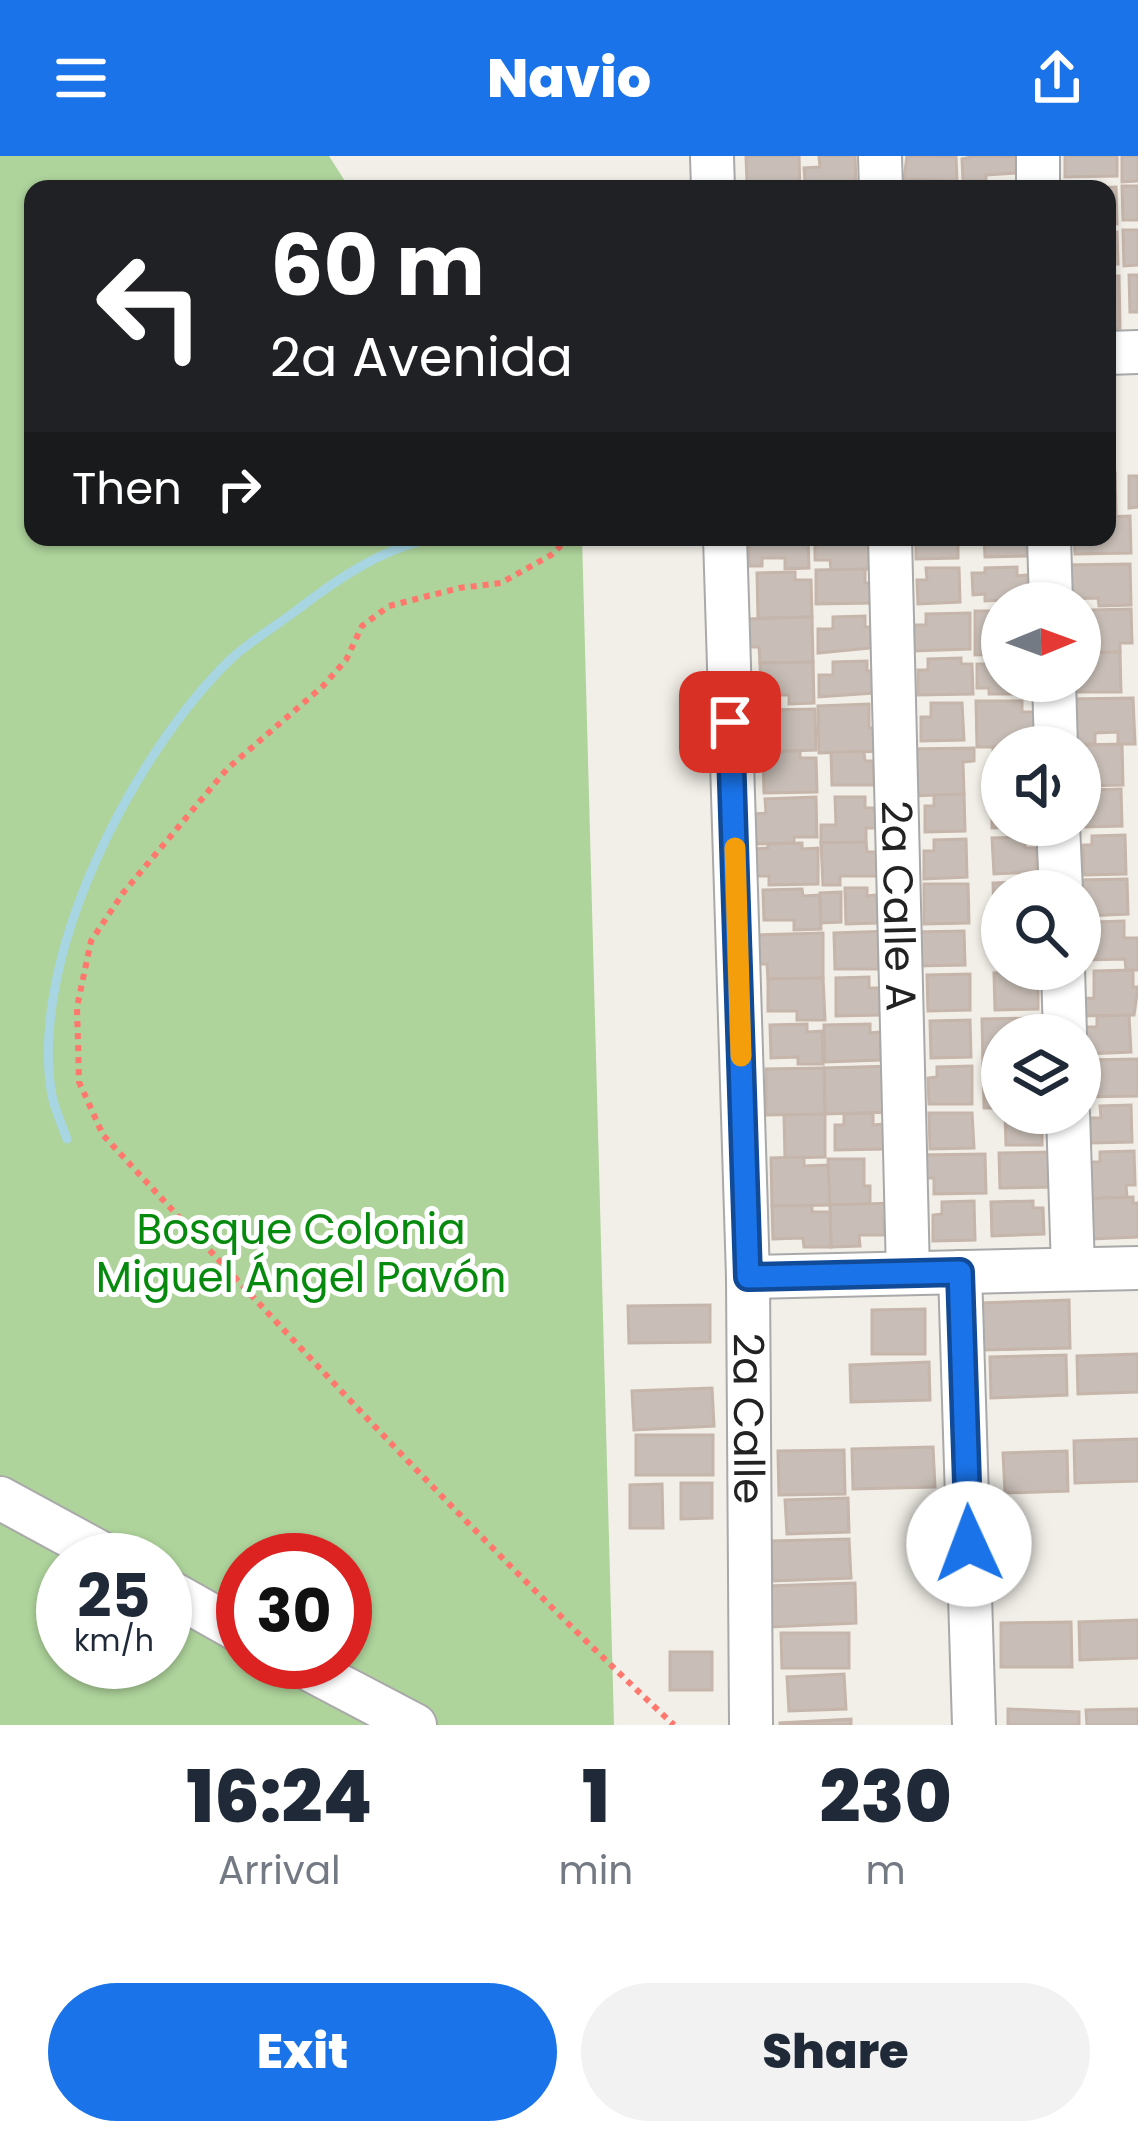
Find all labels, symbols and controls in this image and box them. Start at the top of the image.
text: Navio [487,40,651,116]
icon: menu [48,45,114,111]
icon: share [1024,45,1090,111]
text: 60 m [270,207,485,324]
icon: left [72,228,228,384]
text: 2a Avenida [270,319,573,395]
icon: right [206,456,272,522]
text: Then [72,457,182,520]
north arrow [981,582,1101,702]
map controls [981,582,1101,1134]
pin [679,671,781,773]
icon: arrive [697,689,763,755]
button: sound [981,726,1101,846]
street label: 2a Calle A [867,800,931,1012]
button: search [981,870,1101,990]
button: layers [981,1014,1101,1134]
park label: Bosque Colonia Miguel Ángel Pavón [96,1200,506,1307]
street label: 2a Calle [719,1333,779,1505]
position arrow [906,1481,1032,1607]
speed limit sign: 30 [216,1533,372,1689]
text: 25 [77,1554,151,1638]
text: km/h [74,1619,154,1662]
text: 16:24 [186,1746,372,1847]
text: 1 [582,1746,610,1847]
text: 230 [820,1746,952,1847]
text: Arrival [218,1843,341,1898]
text: min [559,1843,633,1898]
text: m [866,1843,906,1898]
button: Exit [48,1983,557,2121]
button: Share [581,1983,1090,2121]

